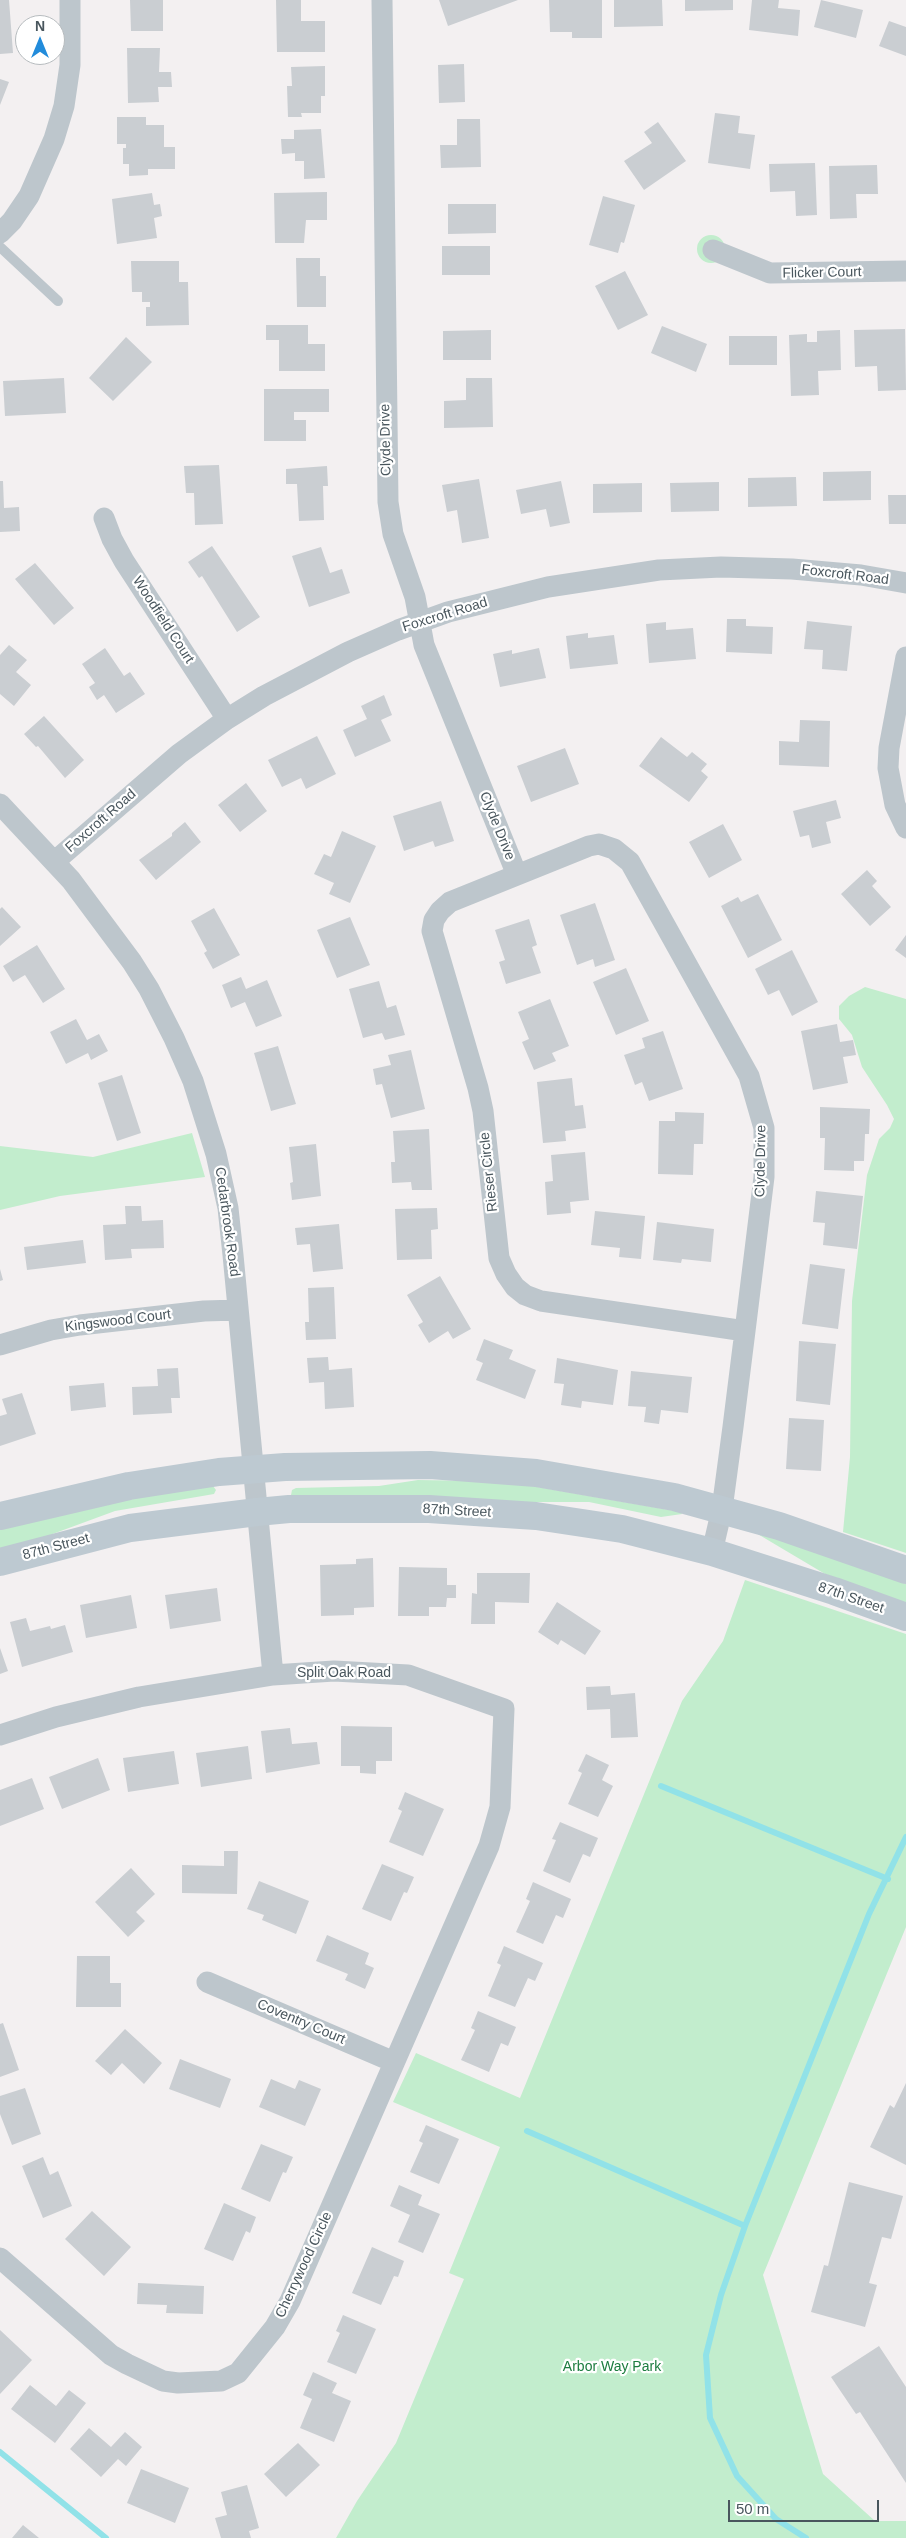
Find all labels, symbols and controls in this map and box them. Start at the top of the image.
north arrow [15,15,65,65]
text: N [35,18,45,34]
street label: Flicker Court [782,264,862,282]
street label: Clyde Drive [377,404,395,476]
street label: Foxcroft Road [800,561,890,589]
street label: Woodfield Court [129,573,197,667]
street label: Foxcroft Road [401,594,489,636]
street label: Foxcroft Road [62,786,140,856]
street label: Clyde Drive [476,789,518,863]
street label: Clyde Drive [752,1125,770,1197]
street label: Rieser Circle [476,1131,502,1213]
street label: Cedarbrook Road [211,1166,243,1278]
street label: Kingswood Court [64,1306,172,1336]
street label: 87th Street [422,1501,492,1521]
street label: 87th Street [21,1530,91,1564]
street label: 87th Street [816,1579,886,1617]
street label: Split Oak Road [297,1665,391,1681]
street label: Coventry Court [254,1996,348,2048]
street label: Cherrywood Circle [272,2209,336,2321]
park label: Arbor Way Park [563,2359,661,2375]
scale bar [731,2490,882,2522]
text: 50 m [736,2500,769,2517]

